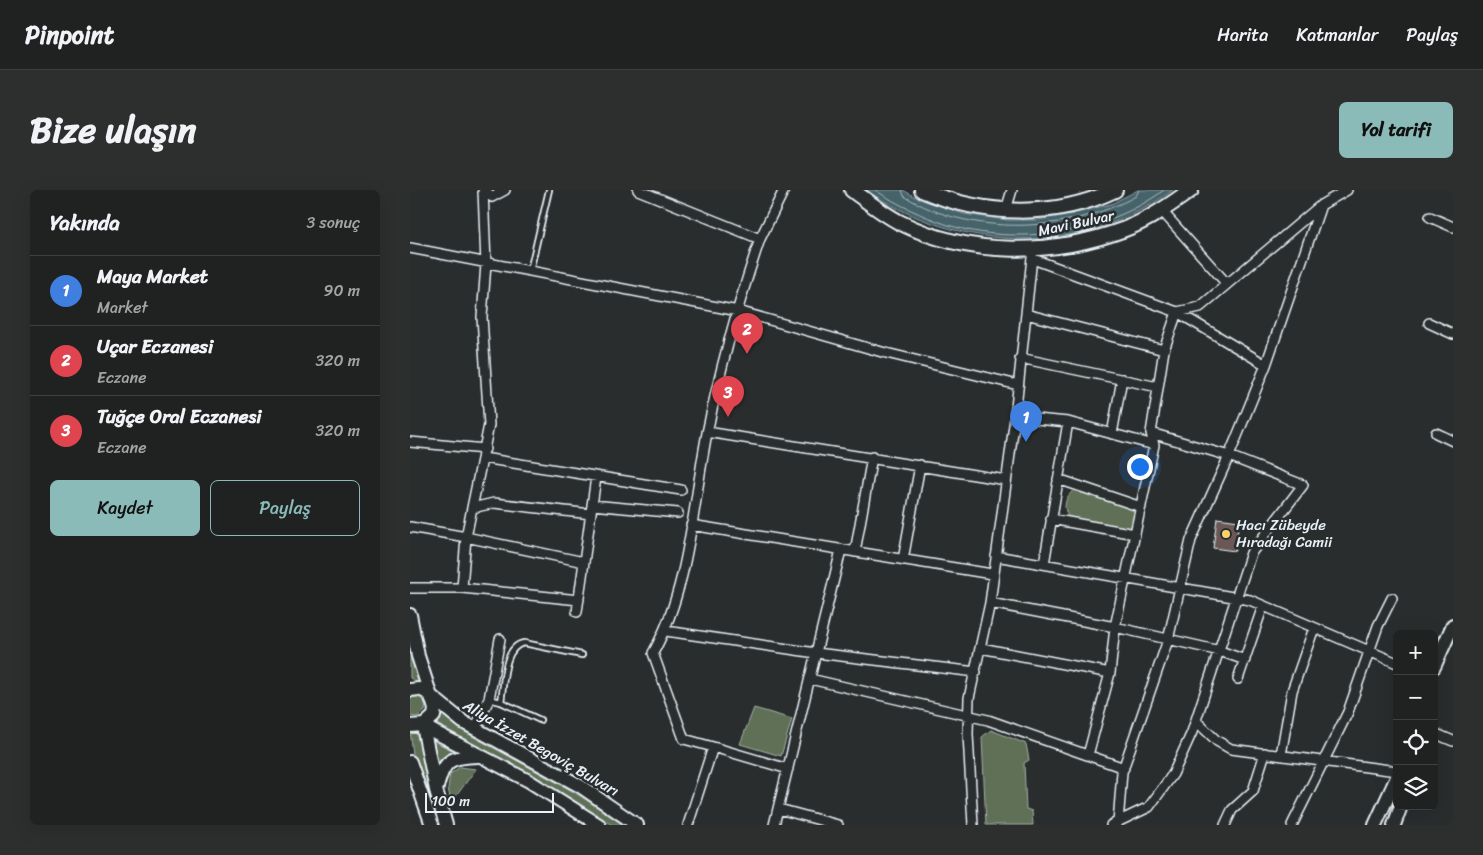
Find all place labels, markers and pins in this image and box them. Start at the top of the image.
pin: 2 [731,313,763,354]
pin: 3 [712,376,744,417]
pin: 1 [1010,401,1042,442]
place label: Hacı Zübeyde Hıradağı Camii [1236,512,1333,555]
marker: Hacı Zübeyde Hıradağı Camii [1220,528,1232,540]

